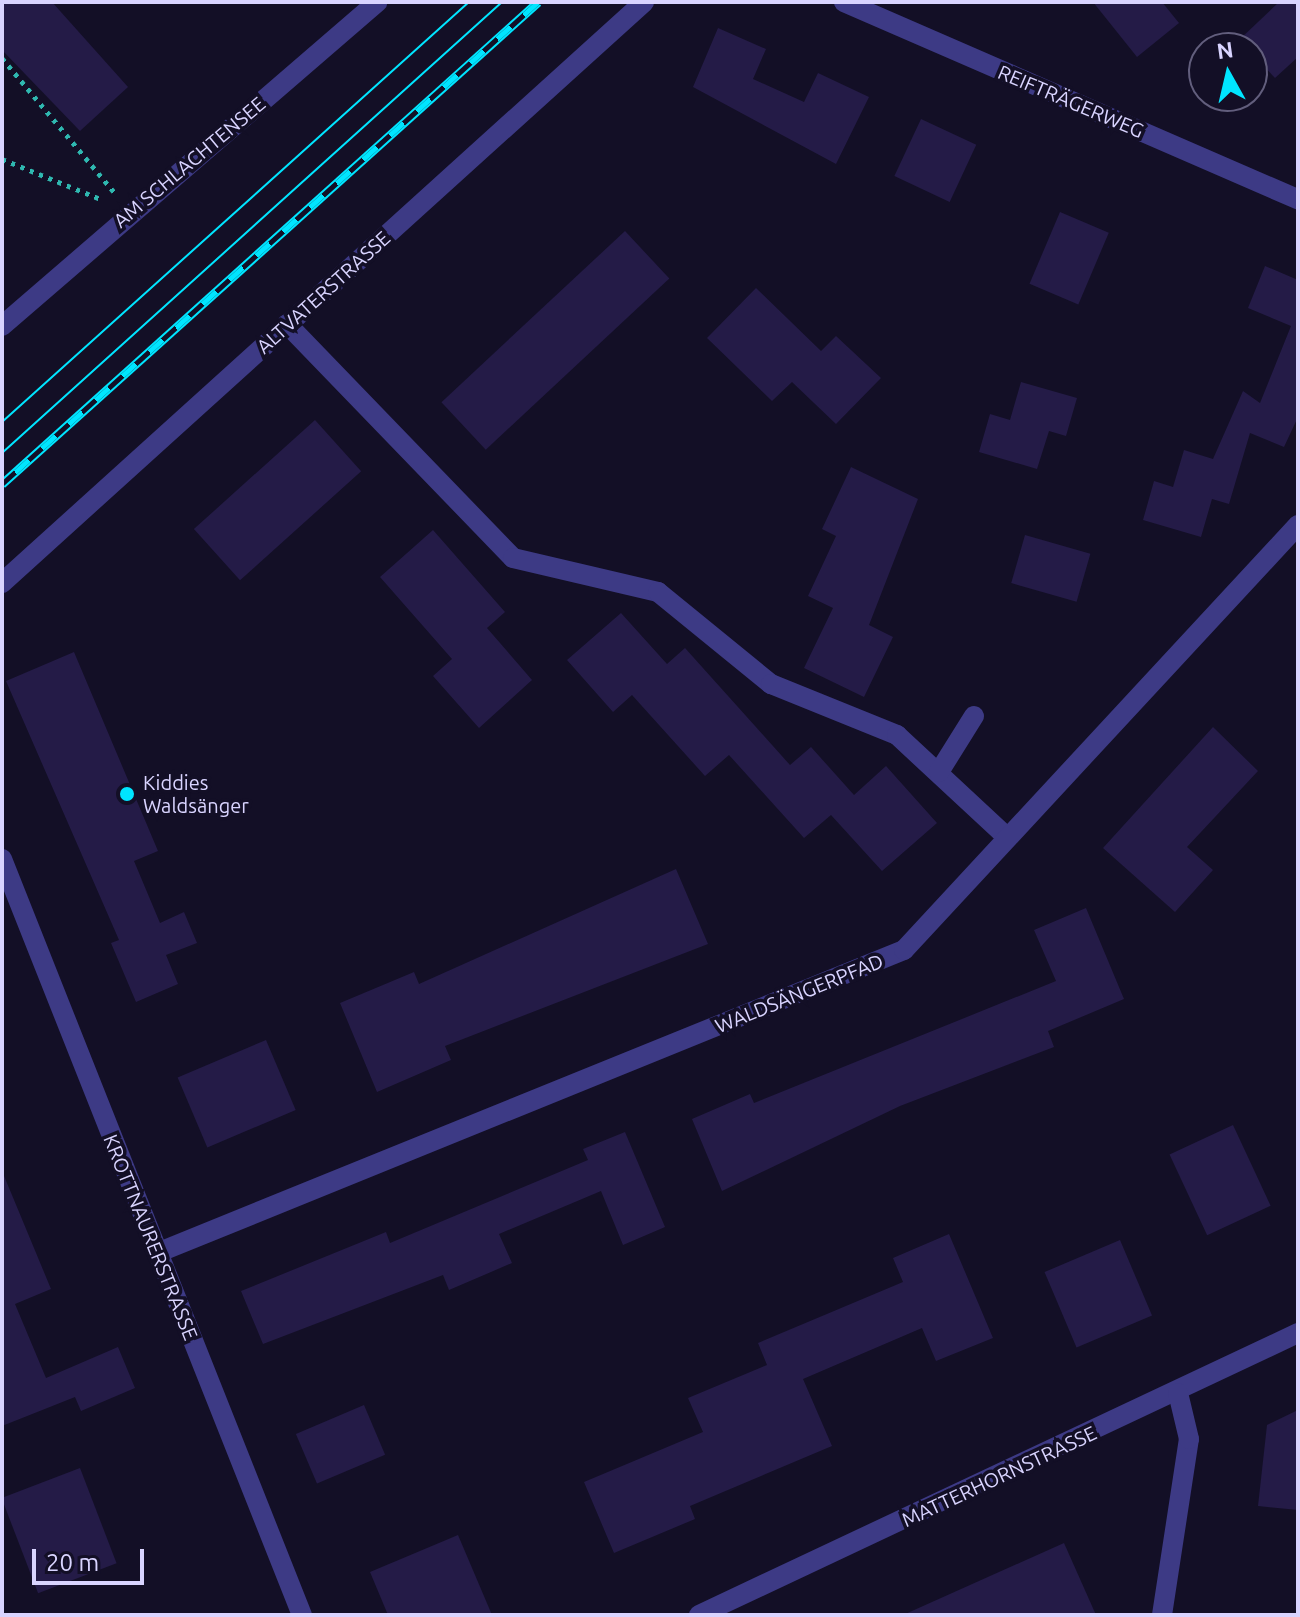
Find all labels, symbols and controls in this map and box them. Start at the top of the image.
north arrow [1188,32,1268,112]
text: N [1215,36,1235,63]
street label: REIFTRÄGERWEG [994,59,1148,143]
street label: AM SCHLACHTENSEE [108,91,270,233]
street label: ALTVATERSTRASSE [251,226,395,358]
place label: Kiddies Waldsänger [143,770,249,817]
marker: Kiddies Waldsänger [118,785,136,803]
street label: WALDSÄNGERPFAD [711,948,887,1038]
street label: KROTTNAURERSTRASSE [99,1131,203,1343]
street label: MATTERHORNSTRASSE [898,1420,1100,1532]
scale bar [36,1533,148,1583]
text: 20 m [46,1549,99,1576]

